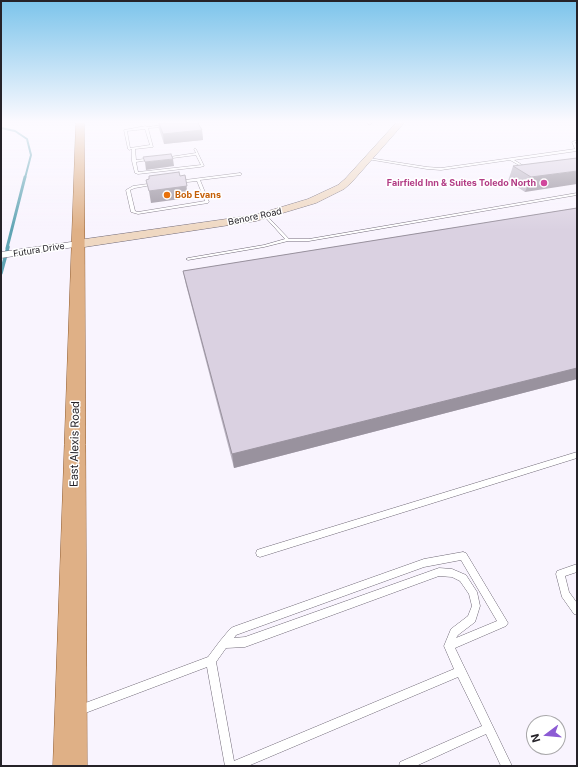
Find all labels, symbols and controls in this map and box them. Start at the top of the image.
place label: Fairfield Inn & Suites Toledo North [387,178,536,188]
marker: Fairfield Inn & Suites Toledo North [539,178,549,188]
marker: Bob Evans [162,190,172,200]
place label: Bob Evans [175,190,221,200]
street label: Benore Road [227,206,283,228]
street label: Futura Drive [13,241,65,259]
street label: East Alexis Road [68,401,82,487]
north arrow [526,715,566,755]
text: N [528,732,543,744]

